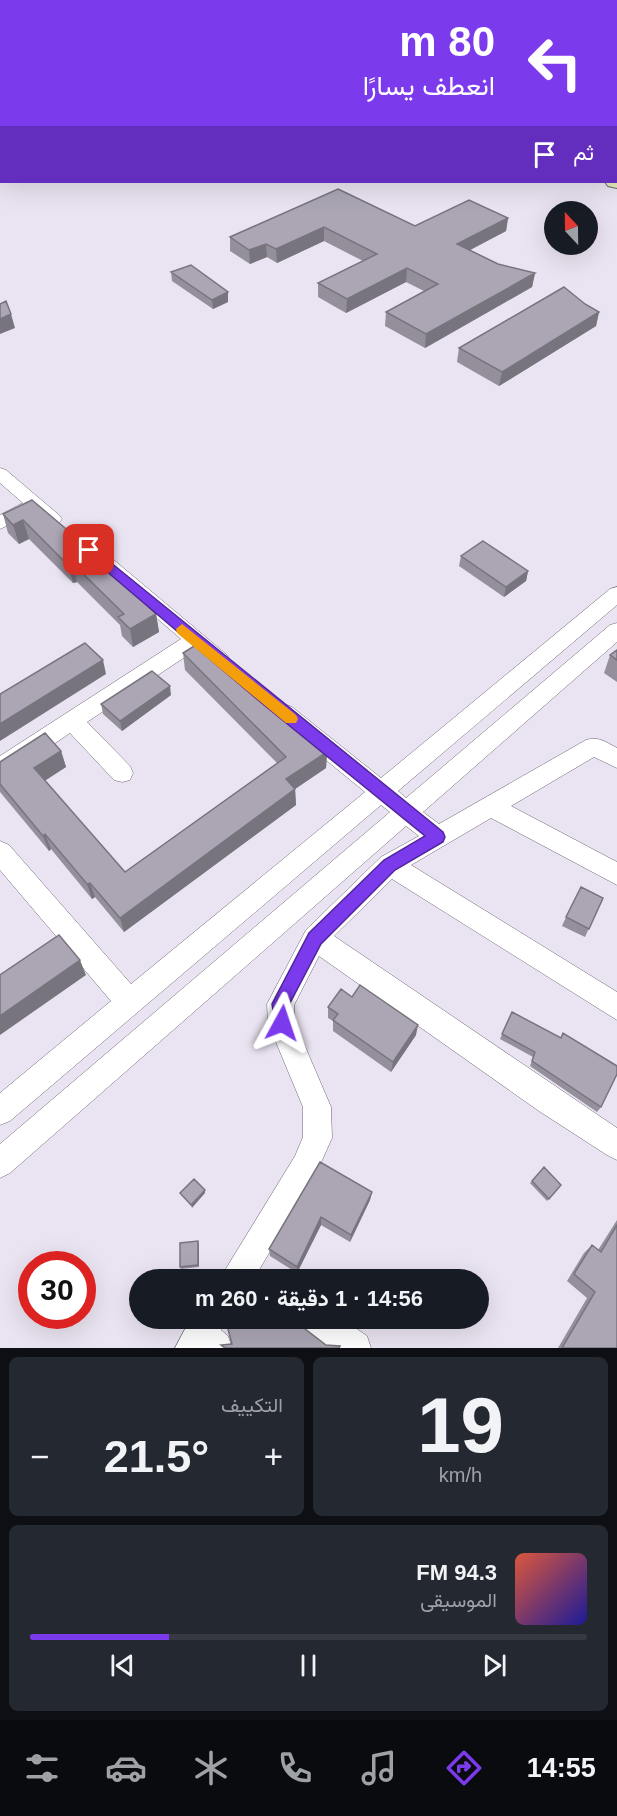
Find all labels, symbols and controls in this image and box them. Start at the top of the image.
text: 80 m [399,18,495,65]
icon: left [516,24,594,102]
text: انعطف يسارًا [363,71,495,101]
icon: arrive [528,138,561,171]
text: ثم [573,140,594,165]
north arrow [544,201,598,255]
map controls [544,201,598,255]
pin [63,524,114,575]
icon: arrive [72,533,105,566]
position arrow [250,991,314,1055]
speed limit sign: 30 [18,1251,96,1329]
text: 14:56 · 1 دقيقة · 260 m [195,1286,423,1311]
text: 19 [417,1381,504,1469]
text: التكييف [221,1394,283,1416]
text: 21.5° [104,1431,209,1482]
text: − [30,1438,49,1475]
text: + [264,1438,283,1475]
text: km/h [439,1464,482,1486]
text: 94.3 FM [416,1560,497,1585]
text: الموسيقى [420,1589,497,1611]
icon: previous [106,1649,139,1682]
icon: pause [292,1649,325,1682]
icon: next [478,1649,511,1682]
icon: filters [21,1747,63,1789]
icon: car [105,1747,147,1789]
icon: climate [190,1747,232,1789]
icon: phone [274,1747,316,1789]
icon: music [358,1747,400,1789]
icon: directions [443,1747,485,1789]
text: 14:55 [527,1753,596,1783]

